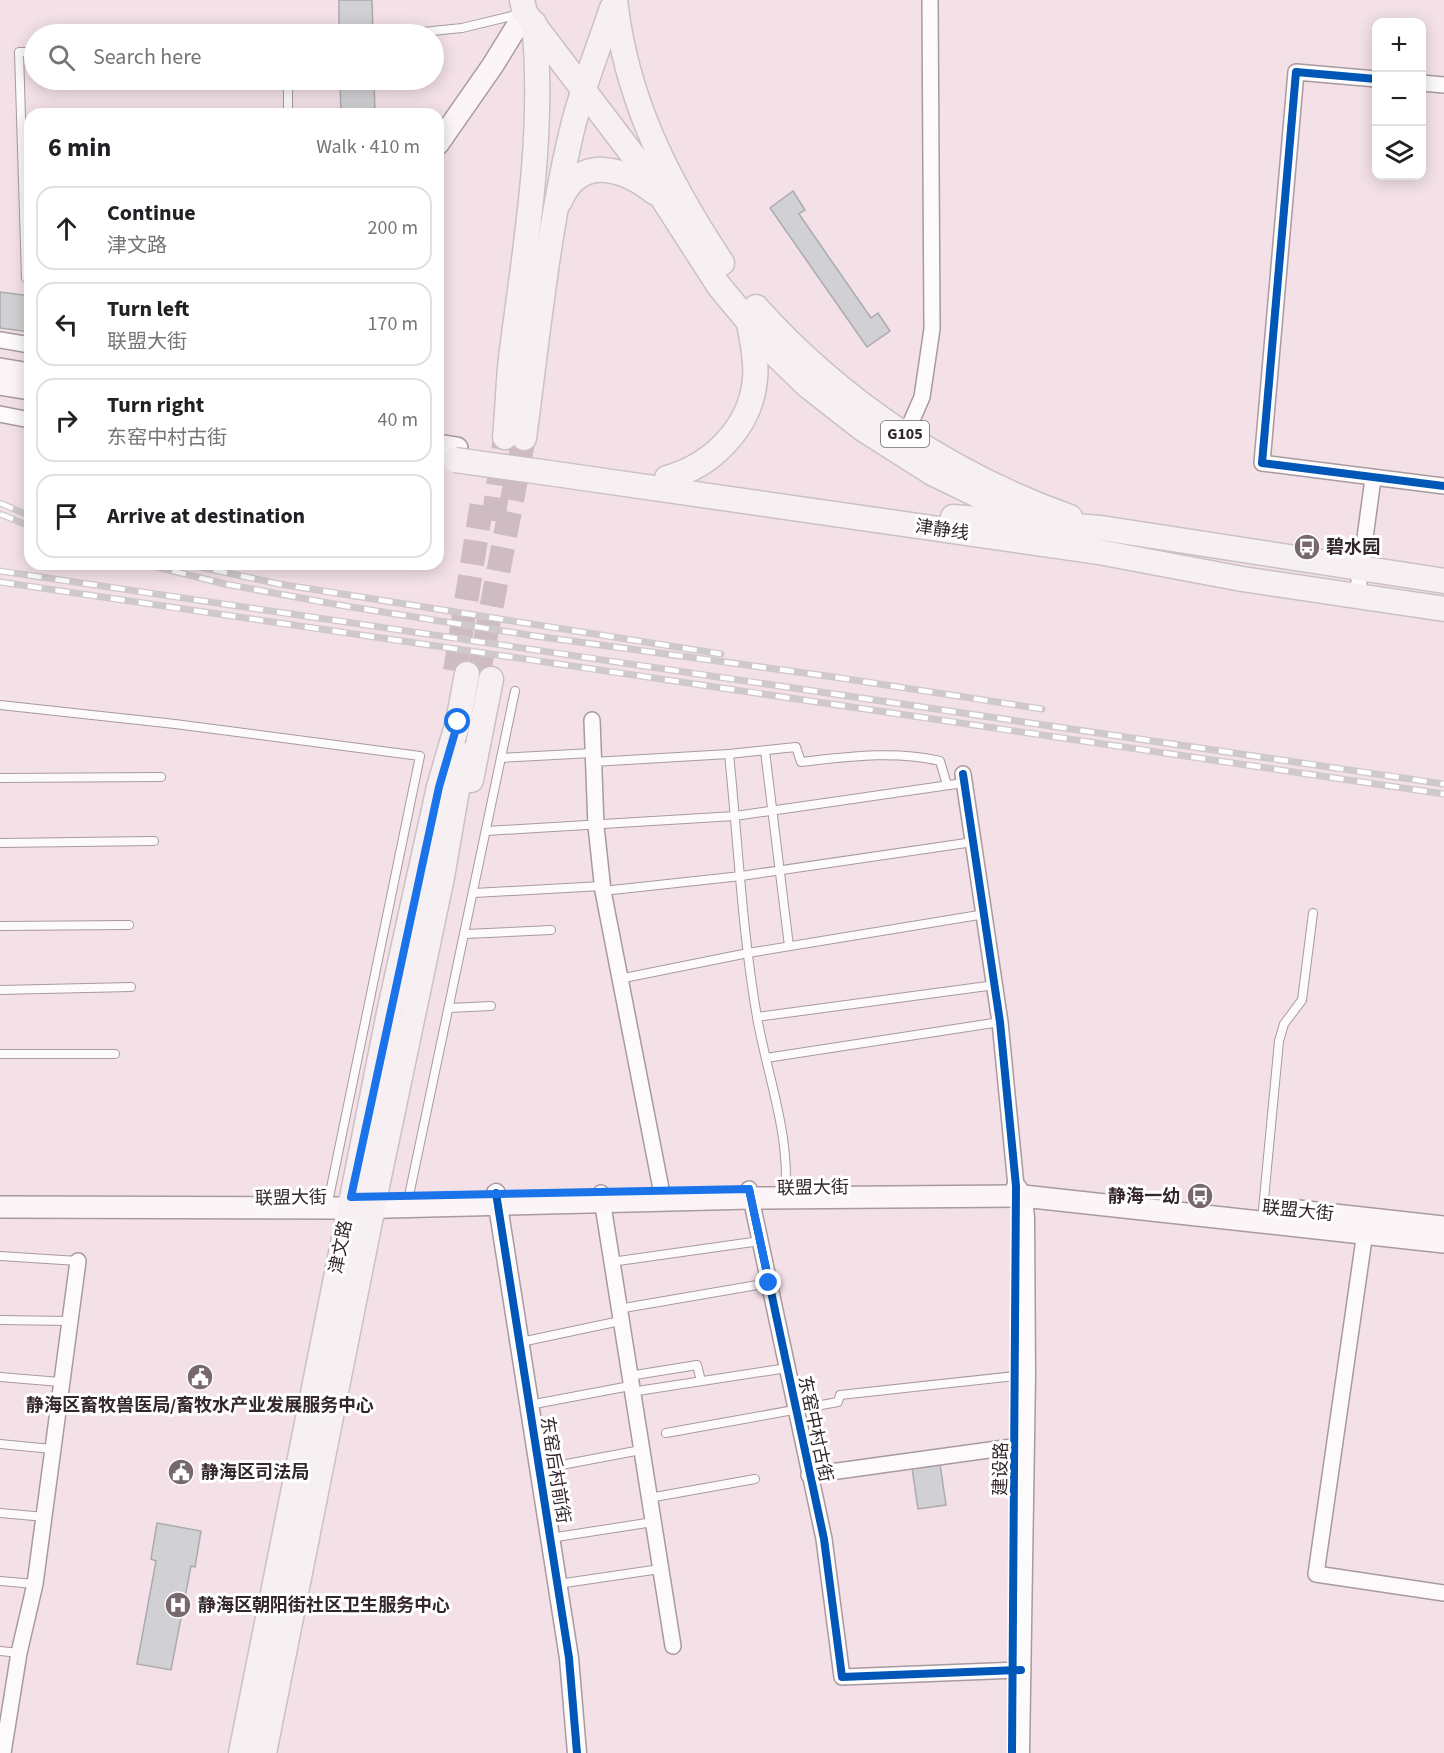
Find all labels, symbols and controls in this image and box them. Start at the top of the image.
map controls [1372,18,1426,180]
button: + [1372,18,1426,72]
search box [24,24,444,90]
icon: search [45,41,78,74]
text: Search here [93,41,201,73]
button: − [1372,72,1426,126]
button: layers [1372,126,1426,180]
text: 6 min [48,129,111,166]
text: Walk · 410 m [316,133,420,161]
text: Continue [107,197,196,229]
icon: ahead [50,212,83,245]
text: 200 m [368,214,418,242]
text: 津文路 [107,232,167,260]
text: Turn left [107,293,189,325]
icon: left [50,308,83,341]
text: 170 m [368,310,418,338]
text: 联盟大街 [107,328,187,356]
text: Turn right [107,389,204,421]
icon: right [50,404,83,437]
text: 40 m [378,406,418,434]
road number: G105 [881,421,929,447]
text: 东窑中村古街 [107,424,227,452]
icon: arrive [50,500,83,533]
text: Arrive at destination [107,500,305,532]
street label: 津静线 [914,514,970,546]
bus stop icon: 碧水园 [1292,532,1322,562]
place label: 碧水园 [1326,535,1380,560]
route start [444,708,470,734]
street label: 联盟大街 [777,1175,849,1201]
bus stop icon: 静海一幼 [1185,1181,1215,1211]
place label: 静海一幼 [1108,1184,1180,1209]
street label: 联盟大街 [255,1185,327,1211]
street label: 联盟大街 [1261,1195,1335,1227]
street label: 津文路 [324,1218,358,1276]
route end [755,1269,781,1295]
public building icon: 静海区畜牧兽医局/畜牧水产业发展服务中心 [185,1362,215,1392]
street label: 东窑中村古街 [792,1374,838,1484]
place label: 静海区畜牧兽医局/畜牧水产业发展服务中心 [26,1393,374,1418]
street label: 东窑后村前街 [534,1415,576,1525]
street label: 建设路 [988,1442,1014,1496]
public building icon: 静海区司法局 [166,1457,196,1487]
place label: 静海区司法局 [201,1460,309,1485]
hospital icon: 静海区朝阳街社区卫生服务中心 [163,1590,193,1620]
place label: 静海区朝阳街社区卫生服务中心 [198,1593,450,1618]

